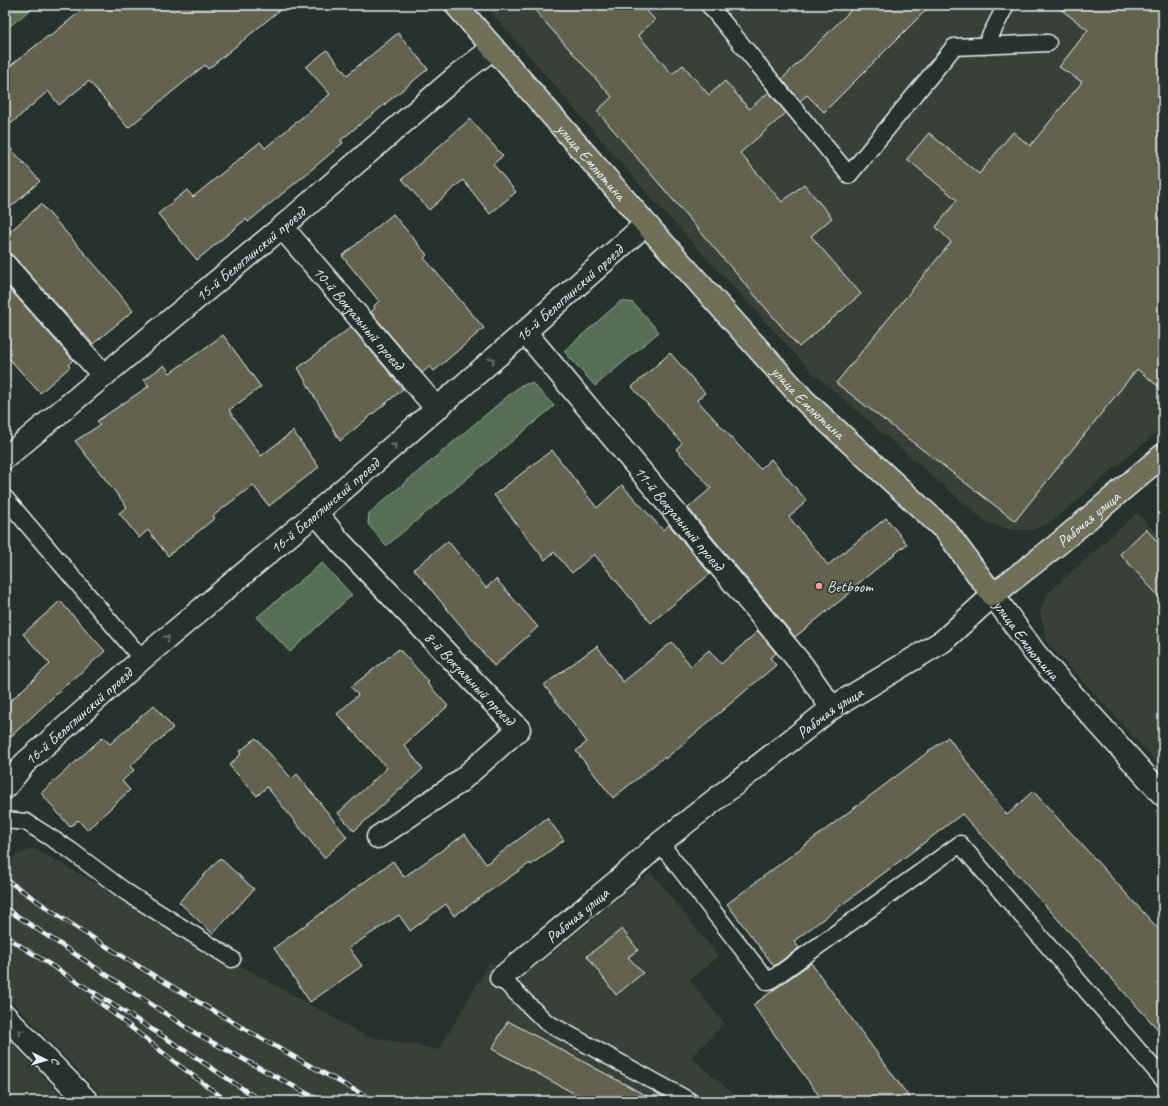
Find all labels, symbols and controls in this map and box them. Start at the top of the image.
street label: улица Емлютина [551,118,631,206]
street label: 15-й Белоглинский проезд [191,202,311,306]
street label: 16-й Белоглинский проезд [512,239,629,347]
street label: 10-й Вокзальный проезд [309,262,409,375]
one-way arrow [488,358,495,365]
street label: улица Емлютина [766,361,850,445]
one-way arrow [390,443,397,450]
street label: 16-й Белоглинский проезд [266,453,385,558]
street label: 11-й Вокзальный проезд [630,462,729,576]
street label: Рабочая улица [1053,486,1125,552]
place label: Betboom [827,577,874,597]
marker: Betboom [814,581,824,591]
street label: улица Емлютина [988,596,1064,686]
street label: 8-й Вокзальный проезд [420,627,520,731]
one-way arrow [162,635,170,642]
street label: 16-й Белоглинский проезд [21,662,138,770]
street label: Рабочая улица [793,682,868,743]
street label: Рабочая улица [542,883,614,948]
one-way arrow [18,1029,26,1037]
north arrow [26,1040,66,1080]
text: С [49,1058,63,1066]

